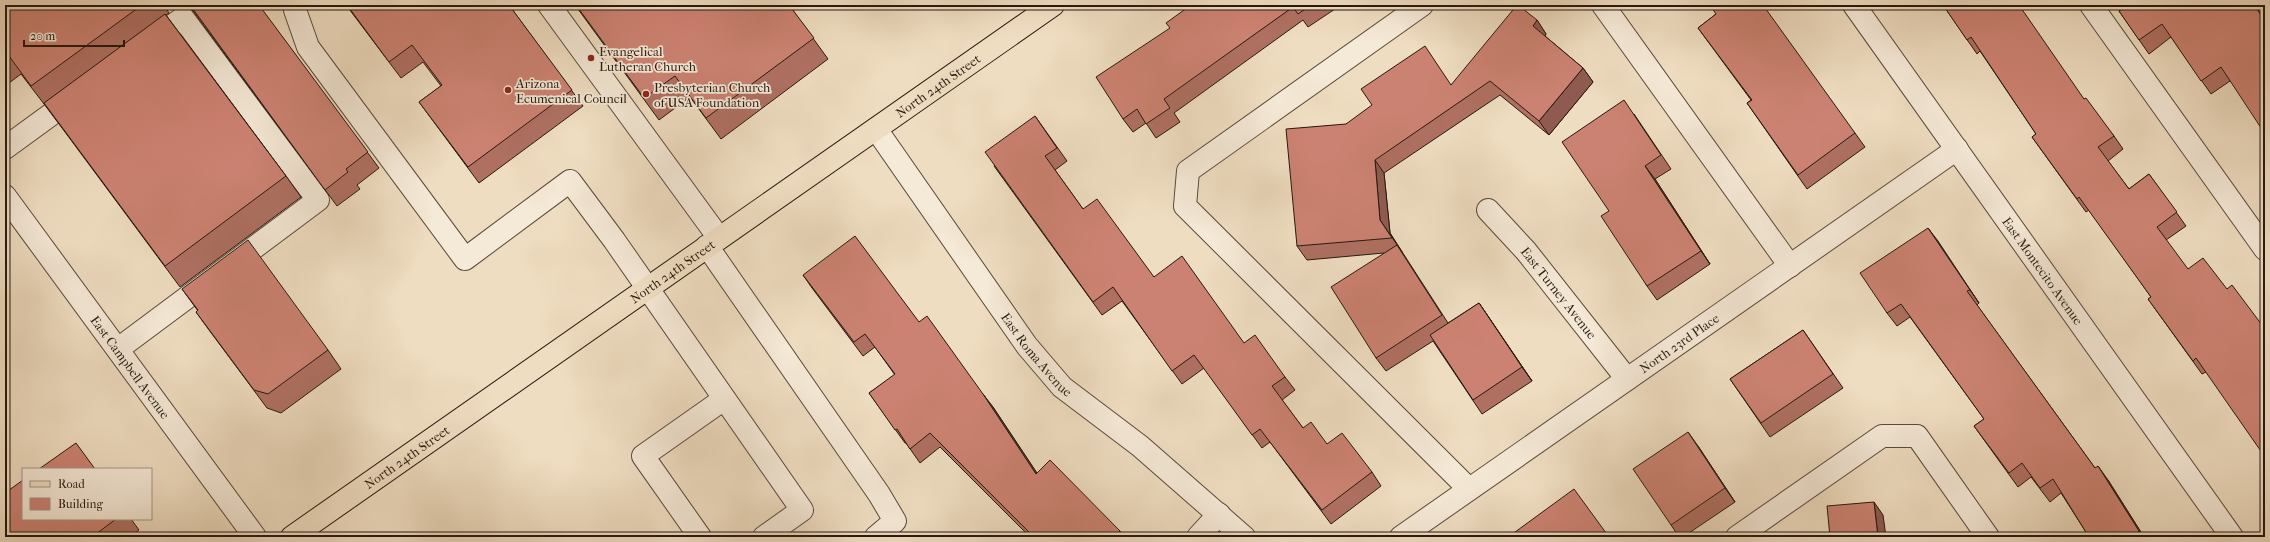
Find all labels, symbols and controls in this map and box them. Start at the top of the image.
scale bar [24,22,124,48]
text: 20 m [30,29,55,43]
place label: Evangelical Lutheran Church [599,44,697,74]
street label: North 24th Street [893,51,983,120]
marker: Evangelical Lutheran Church [586,53,596,63]
place label: Arizona Ecumenical Council [515,76,627,106]
place label: Presbyterian Church of USA Foundation [654,80,771,110]
marker: Arizona Ecumenical Council [503,85,513,95]
marker: Presbyterian Church of USA Foundation [641,89,651,99]
street label: East Montecito Avenue [1999,214,2086,328]
street label: North 24th Street [627,236,718,306]
street label: East Turney Avenue [1518,244,1600,342]
street label: East Roma Avenue [998,310,1075,400]
street label: North 23rd Place [1636,310,1722,376]
street label: East Campbell Avenue [88,313,173,422]
street label: North 24th Street [361,422,452,492]
legend [22,468,152,520]
text: Road [58,477,85,491]
text: Building [58,497,103,511]

